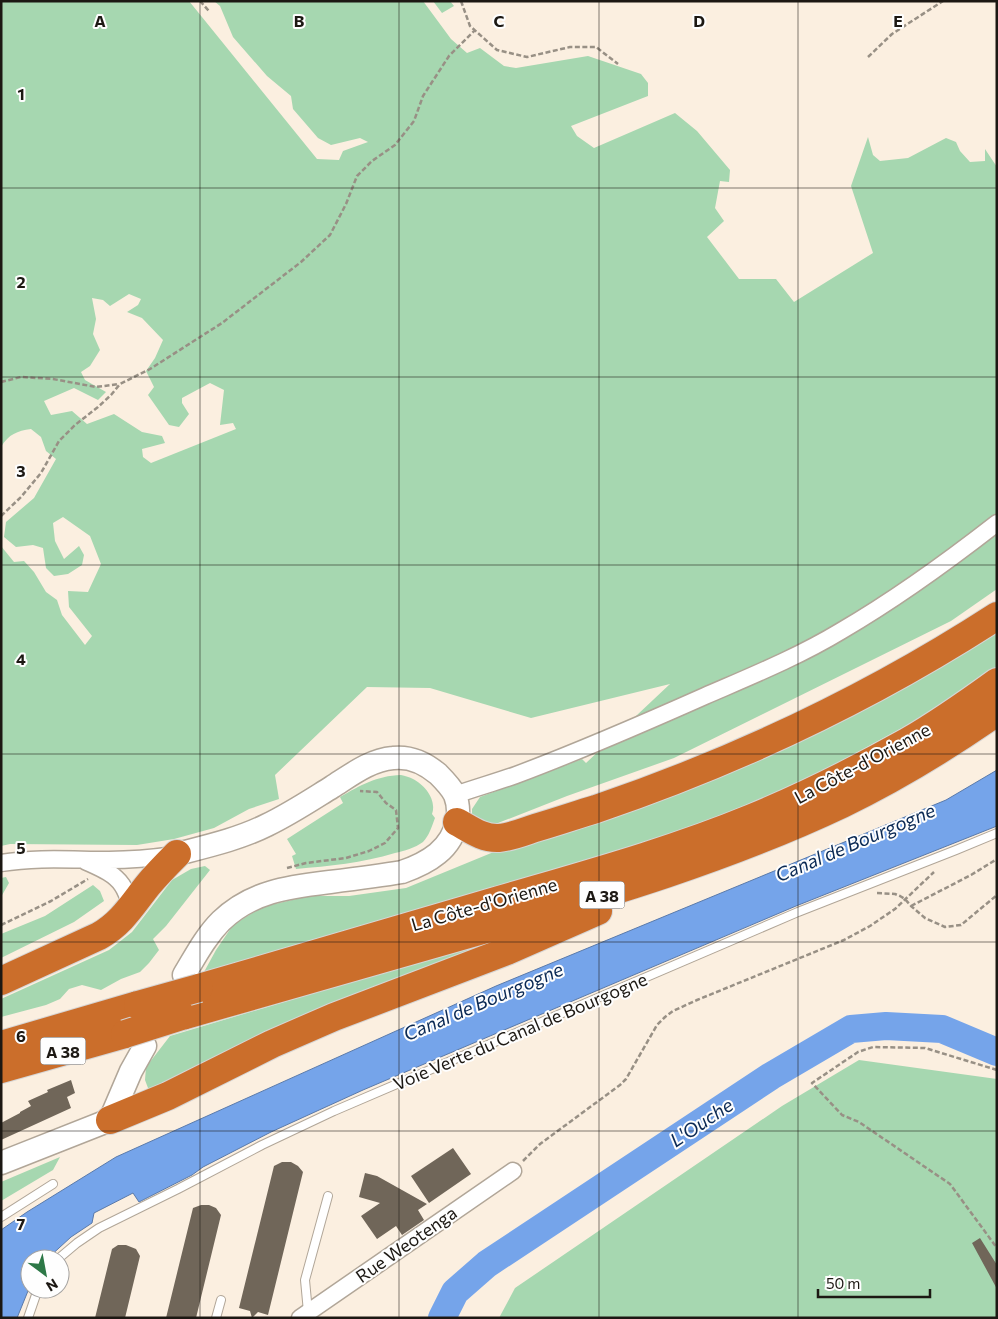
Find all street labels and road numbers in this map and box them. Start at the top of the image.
street label: La Côte-d'Orienne [790,718,934,808]
street label: La Côte-d'Orienne [409,873,559,935]
road number: A 38 [580,882,624,908]
street label: Voie Verte du Canal de Bourgogne [390,967,650,1095]
road number: A 38 [40,1038,86,1064]
street label: Rue Weotenga [351,1201,461,1287]

